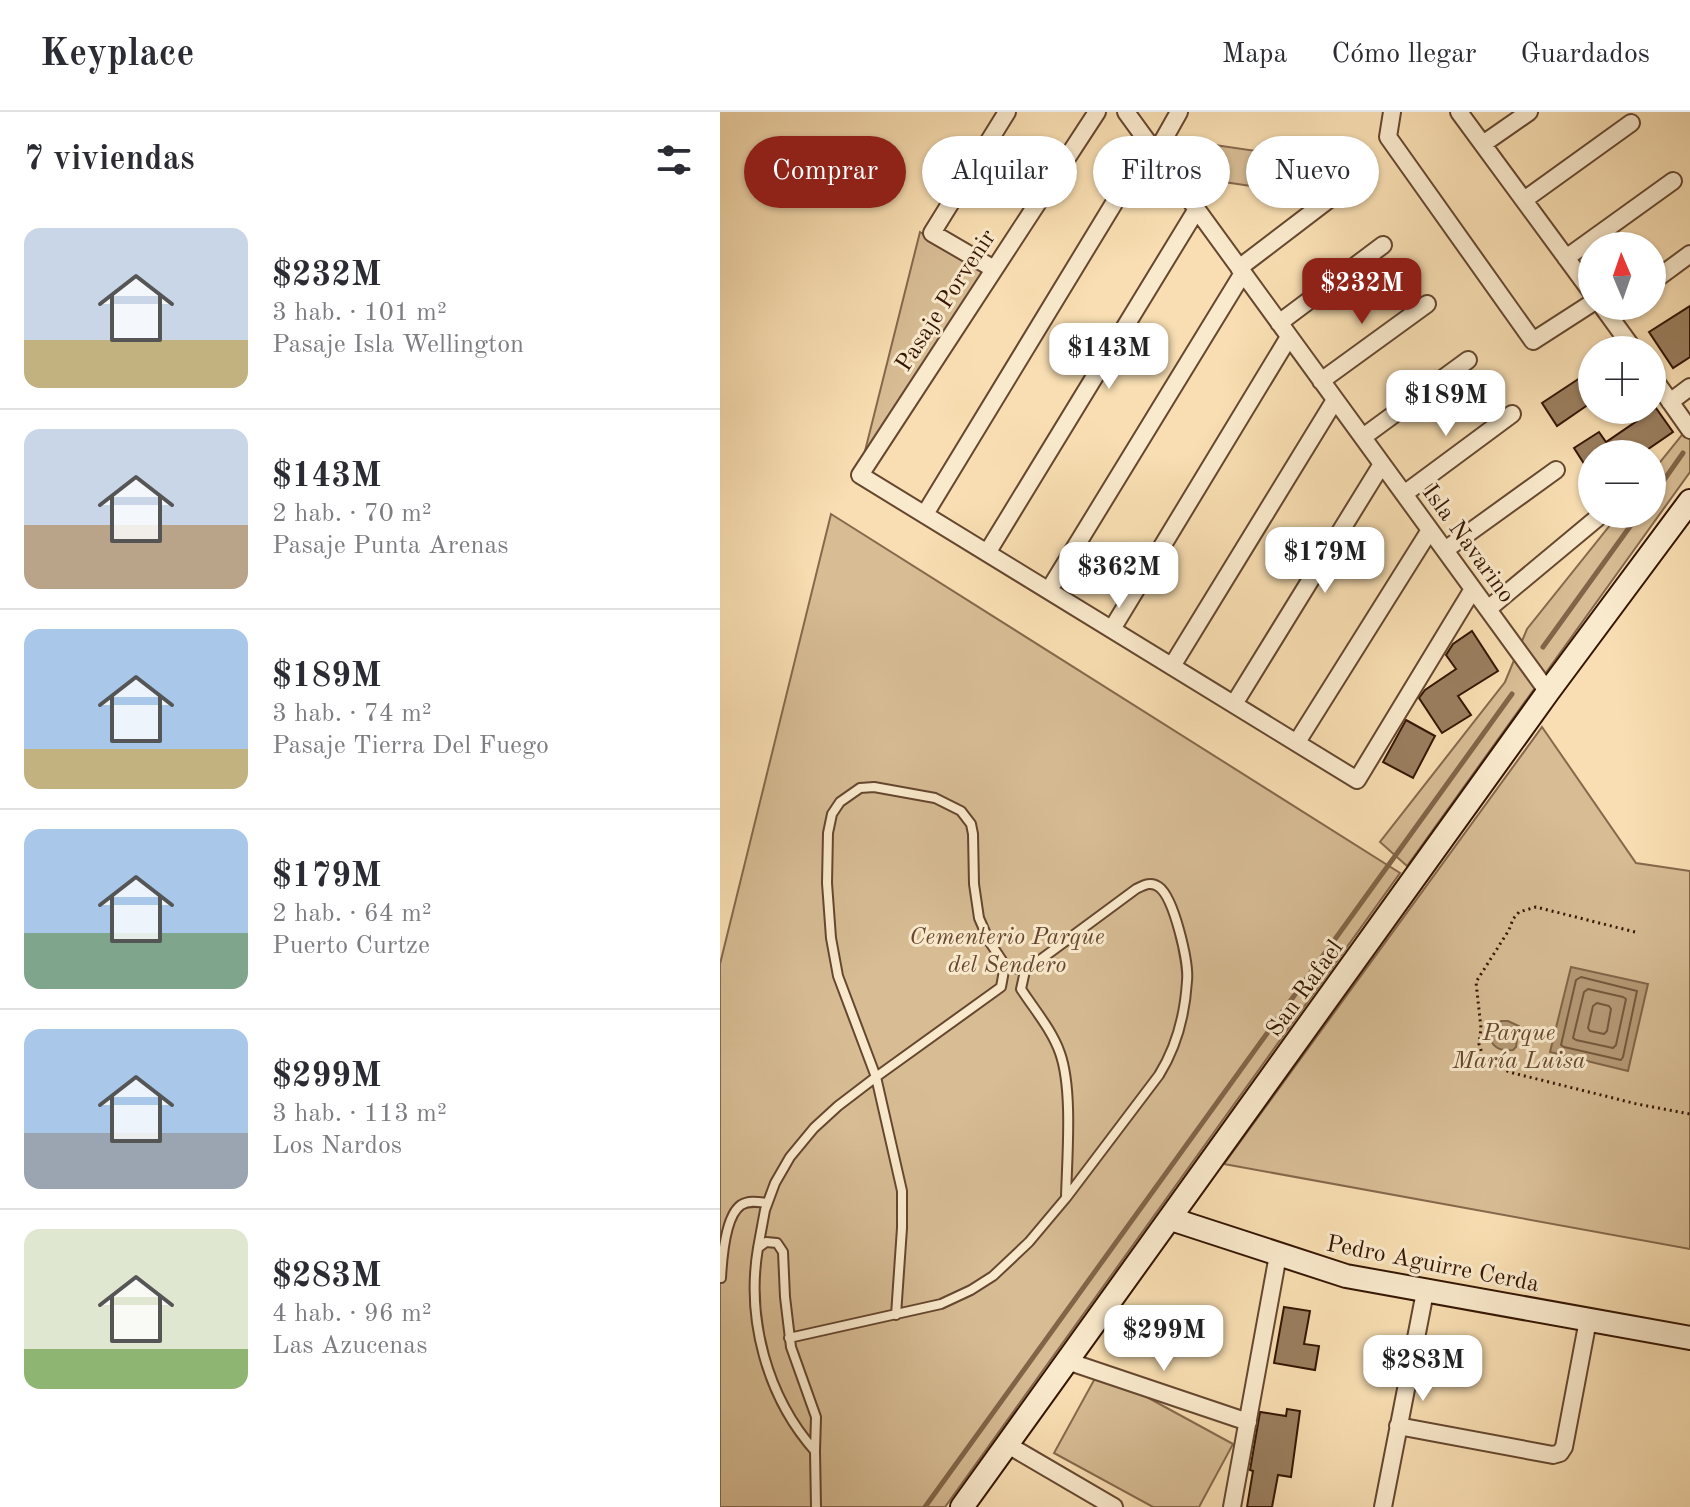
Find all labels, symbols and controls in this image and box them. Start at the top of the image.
text: Keyplace [40,36,195,74]
text: Mapa [1222,41,1287,69]
text: Cómo llegar [1331,41,1476,69]
text: Guardados [1520,41,1650,69]
chip: Comprar [744,136,906,208]
chip: Alquilar [922,136,1077,208]
chip: Filtros [1093,136,1230,208]
chip: Nuevo [1246,136,1379,208]
icon: filters [652,138,696,182]
text: 7 viviendas [24,143,195,177]
street label: Pasaje Porvenir [892,226,1001,376]
north arrow [1578,232,1666,320]
map controls [1578,232,1666,528]
pin: $232M [1306,258,1418,326]
text: $232M [272,259,381,293]
icon: home [88,260,184,356]
text: $232M [1320,271,1404,297]
text: 3 hab. · 101 m² [272,300,447,326]
pin: $143M [1053,323,1165,391]
text: Pasaje Isla Wellington [272,332,524,358]
text: $143M [1067,336,1151,362]
button: + [1578,336,1666,424]
pin: $189M [1390,370,1502,438]
text: $189M [1404,383,1488,409]
button: − [1578,440,1666,528]
text: $143M [272,460,381,494]
icon: home [88,461,184,557]
street label: Isla Navarino [1417,481,1518,608]
text: 2 hab. · 70 m² [272,501,432,527]
pin: $179M [1269,527,1381,595]
text: Pasaje Punta Arenas [272,533,509,559]
text: $179M [1283,540,1367,566]
pin: $362M [1063,542,1175,610]
text: $362M [1077,555,1161,581]
text: $189M [272,660,381,694]
icon: home [88,661,184,757]
text: 3 hab. · 74 m² [272,701,432,727]
text: Pasaje Tierra Del Fuego [272,733,549,759]
text: $179M [272,860,381,894]
icon: home [88,861,184,957]
text: 2 hab. · 64 m² [272,901,432,927]
park label: Cementerio Parque del Sendero [909,926,1105,978]
text: Puerto Curtze [272,933,430,959]
street label: San Rafael [1263,937,1348,1042]
park label: Parque María Luisa [1451,1022,1586,1074]
text: $299M [272,1060,381,1094]
icon: home [88,1061,184,1157]
text: 3 hab. · 113 m² [272,1101,447,1127]
text: Los Nardos [272,1133,402,1159]
street label: Pedro Aguirre Cerda [1324,1233,1541,1297]
text: $283M [272,1260,381,1294]
icon: home [88,1261,184,1357]
text: 4 hab. · 96 m² [272,1301,432,1327]
pin: $299M [1108,1305,1220,1373]
text: $299M [1122,1318,1206,1344]
text: Las Azucenas [272,1333,427,1359]
pin: $283M [1367,1335,1479,1403]
text: $283M [1381,1348,1465,1374]

